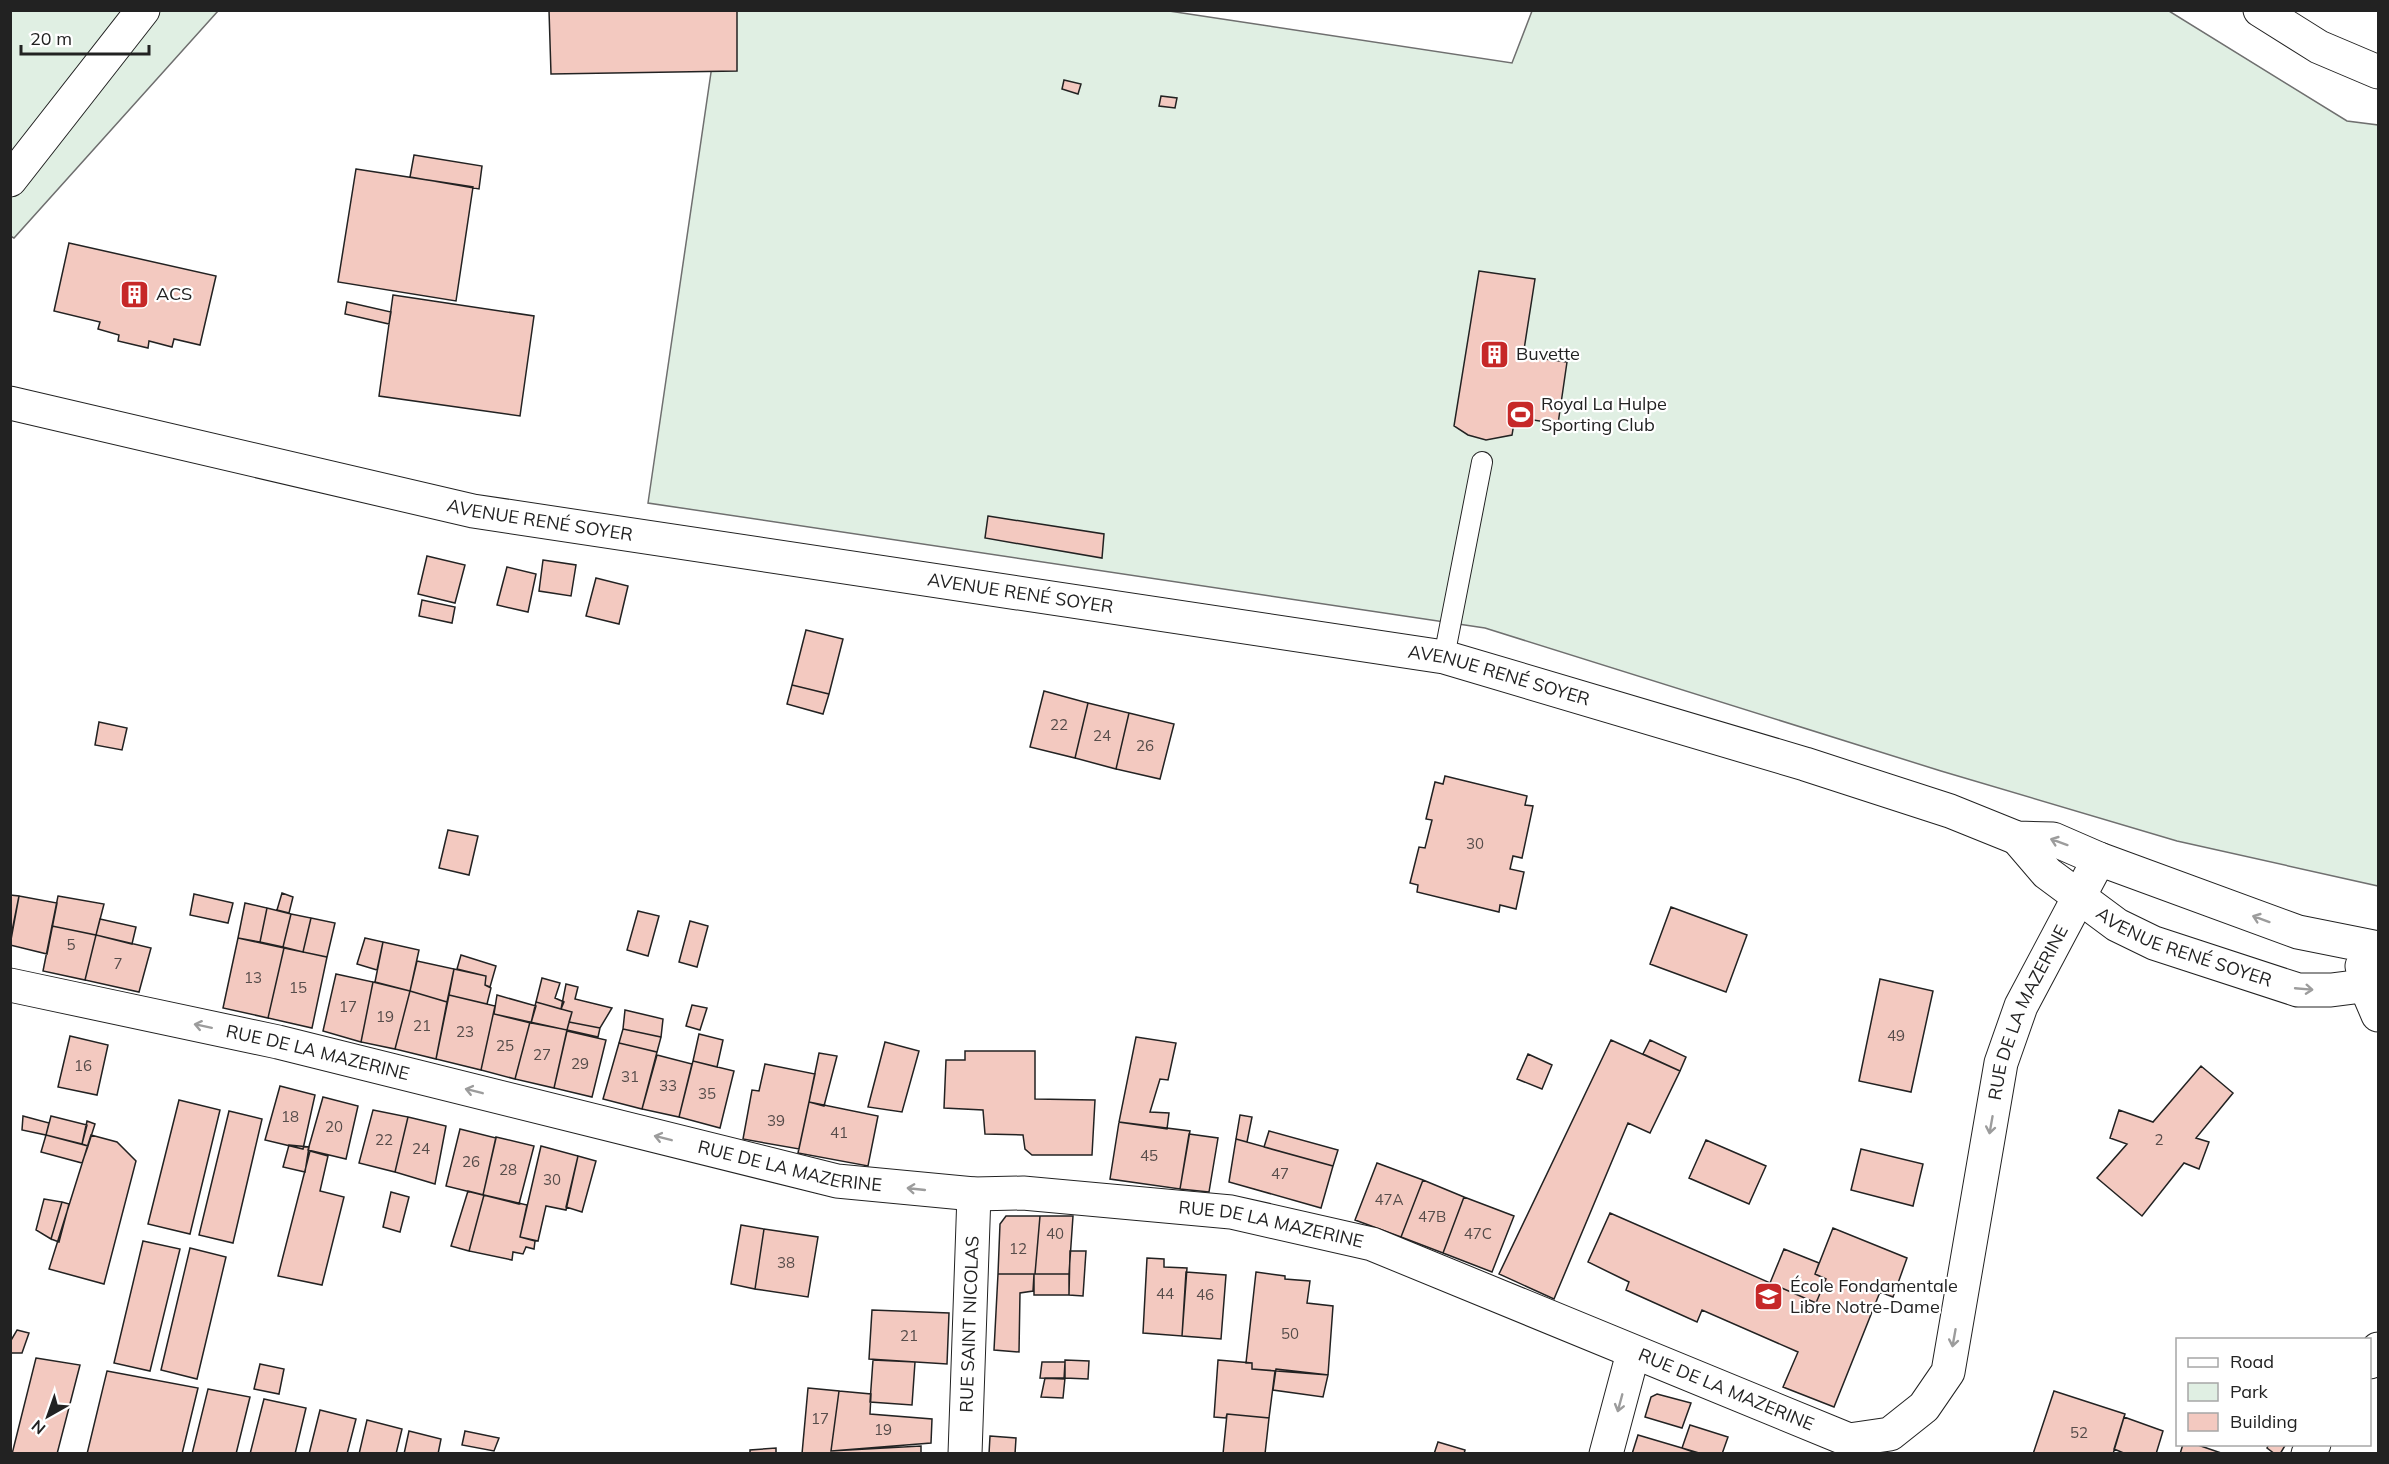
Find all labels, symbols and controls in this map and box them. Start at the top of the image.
scale bar [21,18,148,56]
text: 20 m [30,27,72,50]
building icon: ACS [119,278,151,310]
place label: ACS [156,282,192,305]
building icon: Buvette [1479,338,1511,370]
place label: Buvette [1516,342,1580,365]
place label: Royal La Hulpe Sporting Club [1541,392,1667,436]
sports icon: Royal La Hulpe Sporting Club [1504,398,1536,430]
street label: AVENUE RENÉ SOYER [445,493,634,546]
street label: AVENUE RENÉ SOYER [926,567,1115,618]
street label: AVENUE RENÉ SOYER [1407,640,1593,711]
house number: 22 [1050,715,1068,734]
house number: 24 [1093,726,1111,745]
house number: 26 [1136,736,1154,755]
house number: 30 [1466,834,1484,853]
one-way arrow [2050,836,2069,847]
street label: AVENUE RENÉ SOYER [2092,902,2275,992]
one-way arrow [2252,912,2271,923]
street label: RUE DE LA MAZERINE [1983,921,2073,1102]
house number: 5 [66,935,76,954]
house number: 7 [113,954,123,973]
house number: 13 [244,968,262,987]
house number: 15 [289,978,307,997]
one-way arrow [2294,984,2313,995]
house number: 17 [339,997,357,1016]
house number: 19 [376,1007,394,1026]
house number: 21 [413,1016,431,1035]
street label: RUE DE LA MAZERINE [224,1019,412,1085]
one-way arrow [193,1020,213,1031]
house number: 23 [456,1022,474,1041]
house number: 49 [1887,1026,1905,1045]
house number: 25 [496,1036,514,1055]
house number: 27 [533,1045,551,1064]
house number: 29 [571,1054,589,1073]
house number: 16 [74,1056,92,1075]
house number: 31 [621,1067,639,1086]
house number: 33 [659,1076,677,1095]
one-way arrow [465,1084,484,1096]
house number: 35 [698,1084,716,1103]
house number: 18 [281,1107,299,1126]
house number: 39 [767,1111,785,1130]
one-way arrow [1985,1114,1996,1134]
house number: 20 [325,1117,343,1136]
house number: 41 [830,1123,848,1142]
house number: 22 [375,1130,393,1149]
house number: 2 [2154,1130,2164,1149]
one-way arrow [654,1132,673,1143]
street label: RUE DE LA MAZERINE [696,1135,883,1196]
house number: 24 [412,1139,430,1158]
house number: 45 [1140,1146,1158,1165]
house number: 26 [462,1152,480,1171]
house number: 28 [499,1160,517,1179]
house number: 47 [1271,1164,1289,1183]
house number: 30 [543,1170,561,1189]
one-way arrow [906,1183,926,1194]
house number: 47A [1374,1190,1404,1209]
street label: RUE DE LA MAZERINE [1178,1195,1366,1253]
house number: 47B [1418,1207,1446,1226]
house number: 40 [1046,1224,1064,1243]
house number: 47C [1464,1224,1492,1243]
street label: RUE SAINT NICOLAS [954,1235,984,1413]
house number: 12 [1009,1239,1027,1258]
house number: 38 [777,1253,795,1272]
place label: École Fondamentale Libre Notre-Dame [1790,1274,1958,1318]
school or university icon: École Fondamentale Libre Notre-Dame [1753,1280,1785,1312]
house number: 44 [1156,1284,1174,1303]
house number: 46 [1196,1285,1214,1304]
house number: 50 [1281,1324,1299,1343]
house number: 21 [900,1326,918,1345]
one-way arrow [1948,1327,1959,1347]
legend [2176,1338,2371,1446]
street label: RUE DE LA MAZERINE [1635,1343,1818,1435]
text: Road [2230,1350,2274,1373]
text: Park [2230,1380,2269,1403]
north arrow [18,1386,78,1446]
one-way arrow [1613,1393,1625,1412]
house number: 17 [811,1409,829,1428]
text: Building [2230,1410,2298,1433]
text: N [27,1416,49,1439]
house number: 19 [874,1420,892,1439]
house number: 52 [2070,1423,2088,1442]

